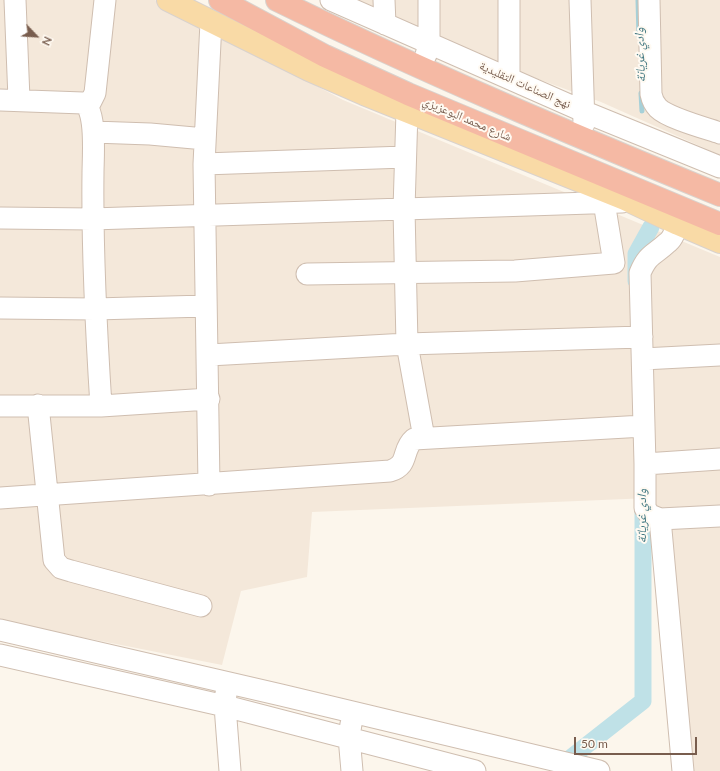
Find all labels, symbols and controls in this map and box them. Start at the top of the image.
north arrow [16,16,56,56]
water label: وادي غريانة [631,27,649,83]
text: N [40,35,55,48]
street label: نهج الصناعات التقليدية [477,58,573,112]
street label: شارع محمد البوعزيزي [421,94,513,144]
water label: وادي غريانة [634,489,650,543]
scale bar [576,729,699,755]
text: 50 m [581,736,608,751]

